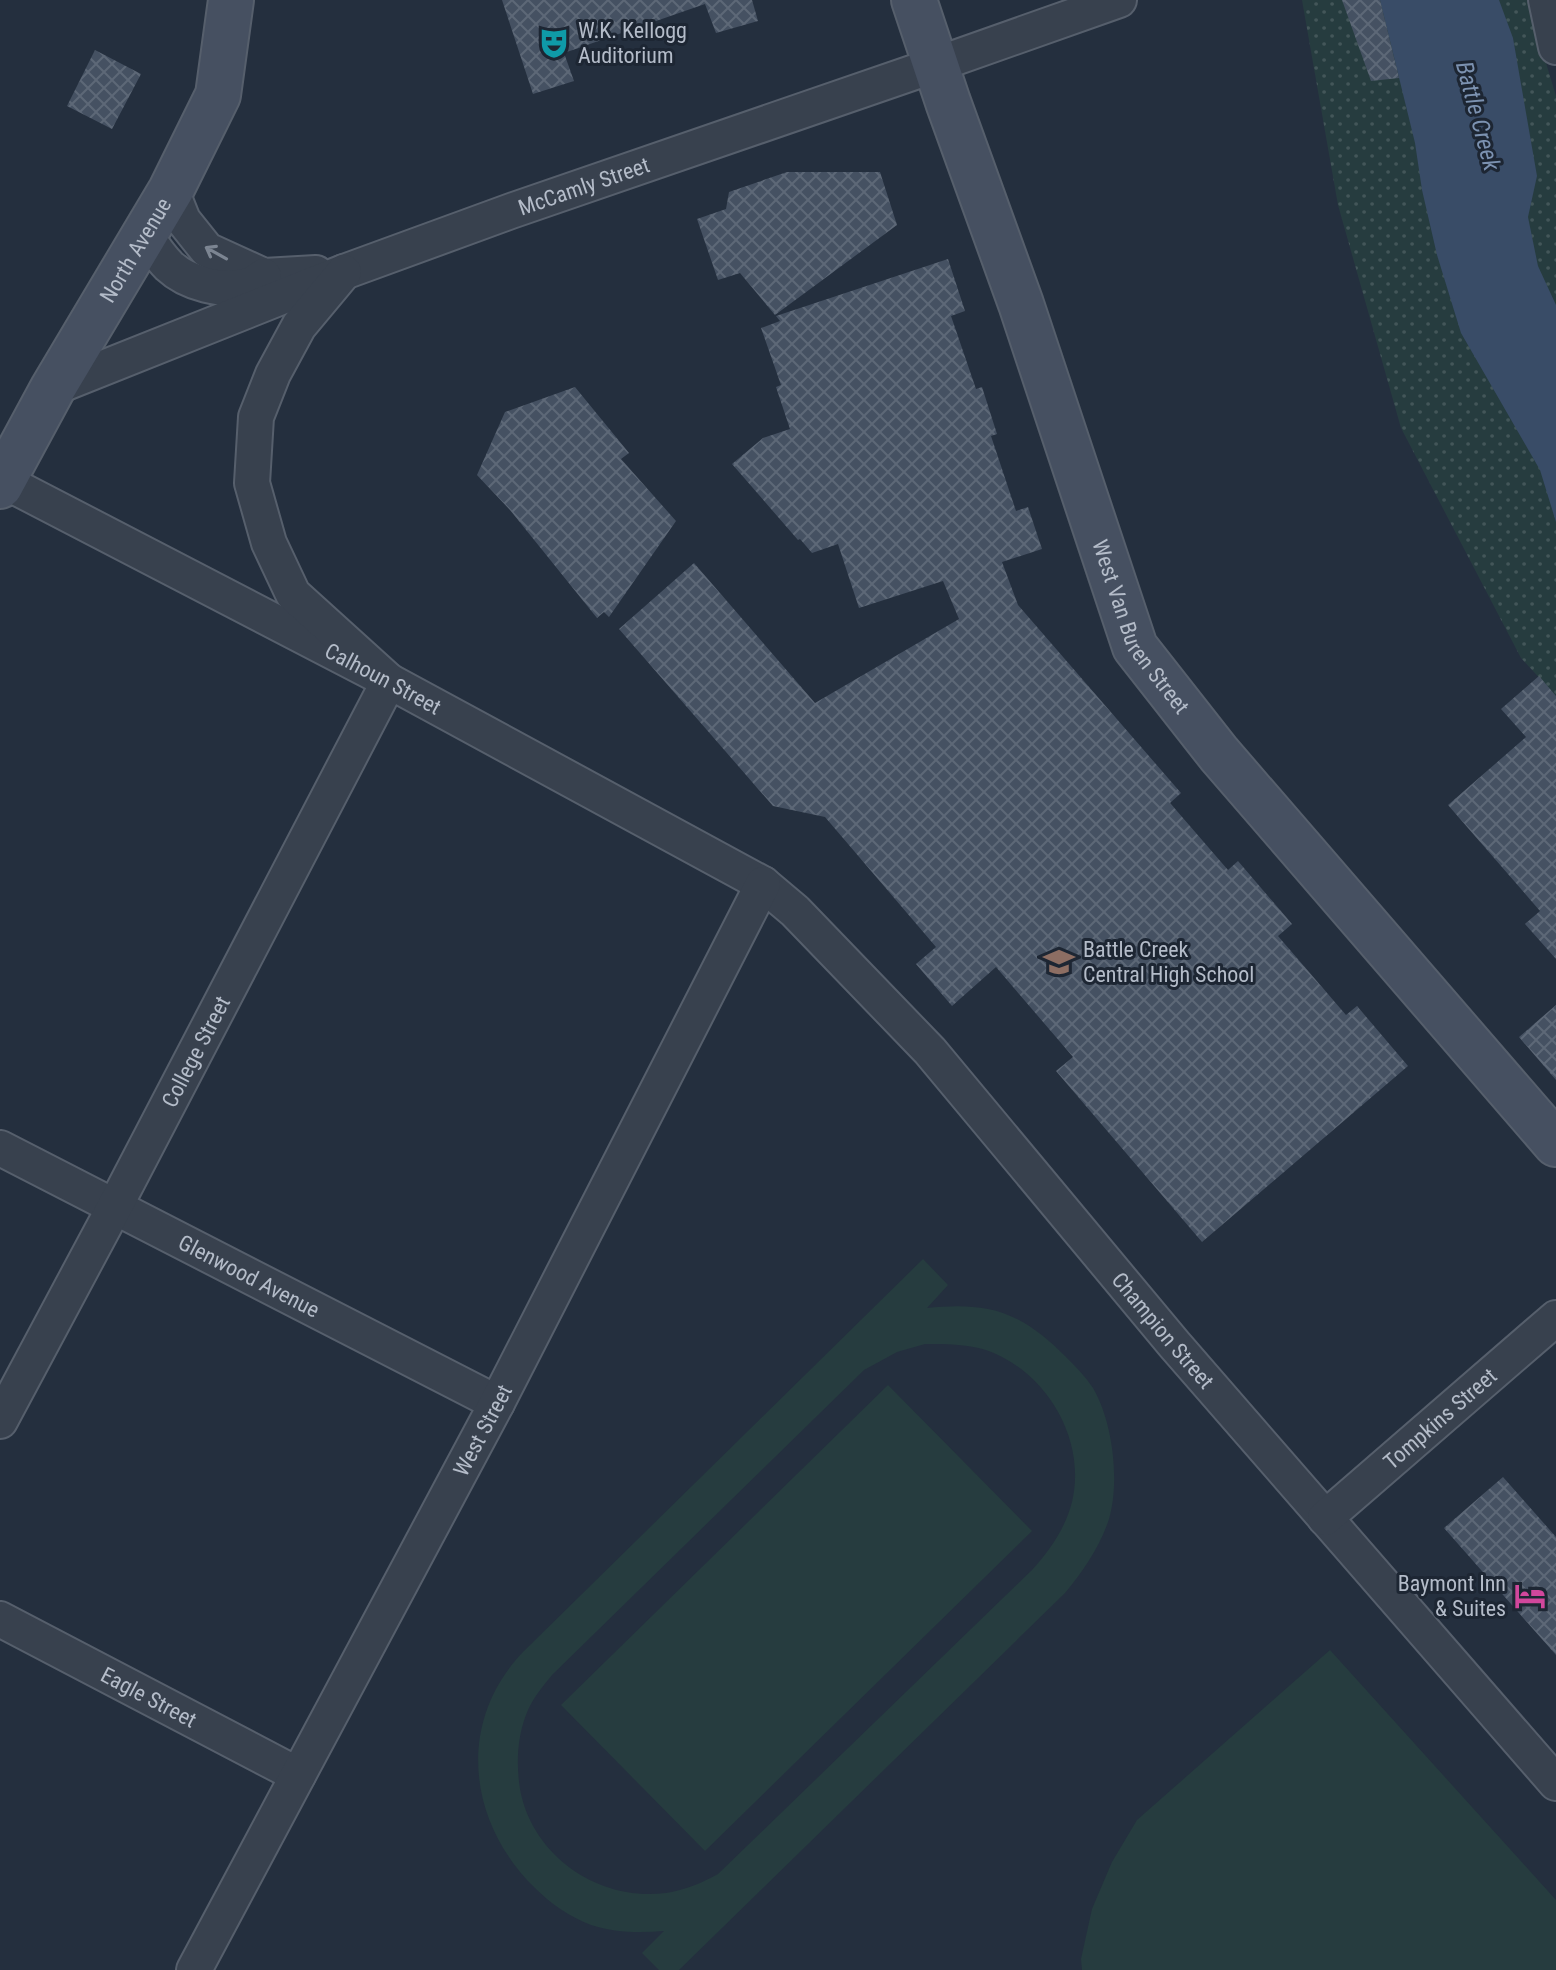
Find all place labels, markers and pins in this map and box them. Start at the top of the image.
place label: W.K. Kellogg Auditorium [578,18,687,68]
theatre icon: W.K. Kellogg Auditorium [537,26,571,60]
place label: Battle Creek Central High School [1083,937,1254,987]
school or university icon: Battle Creek Central High School [1042,945,1076,979]
place label: Baymont Inn & Suites [1398,1571,1506,1621]
hotel icon: Baymont Inn & Suites [1513,1579,1547,1613]

